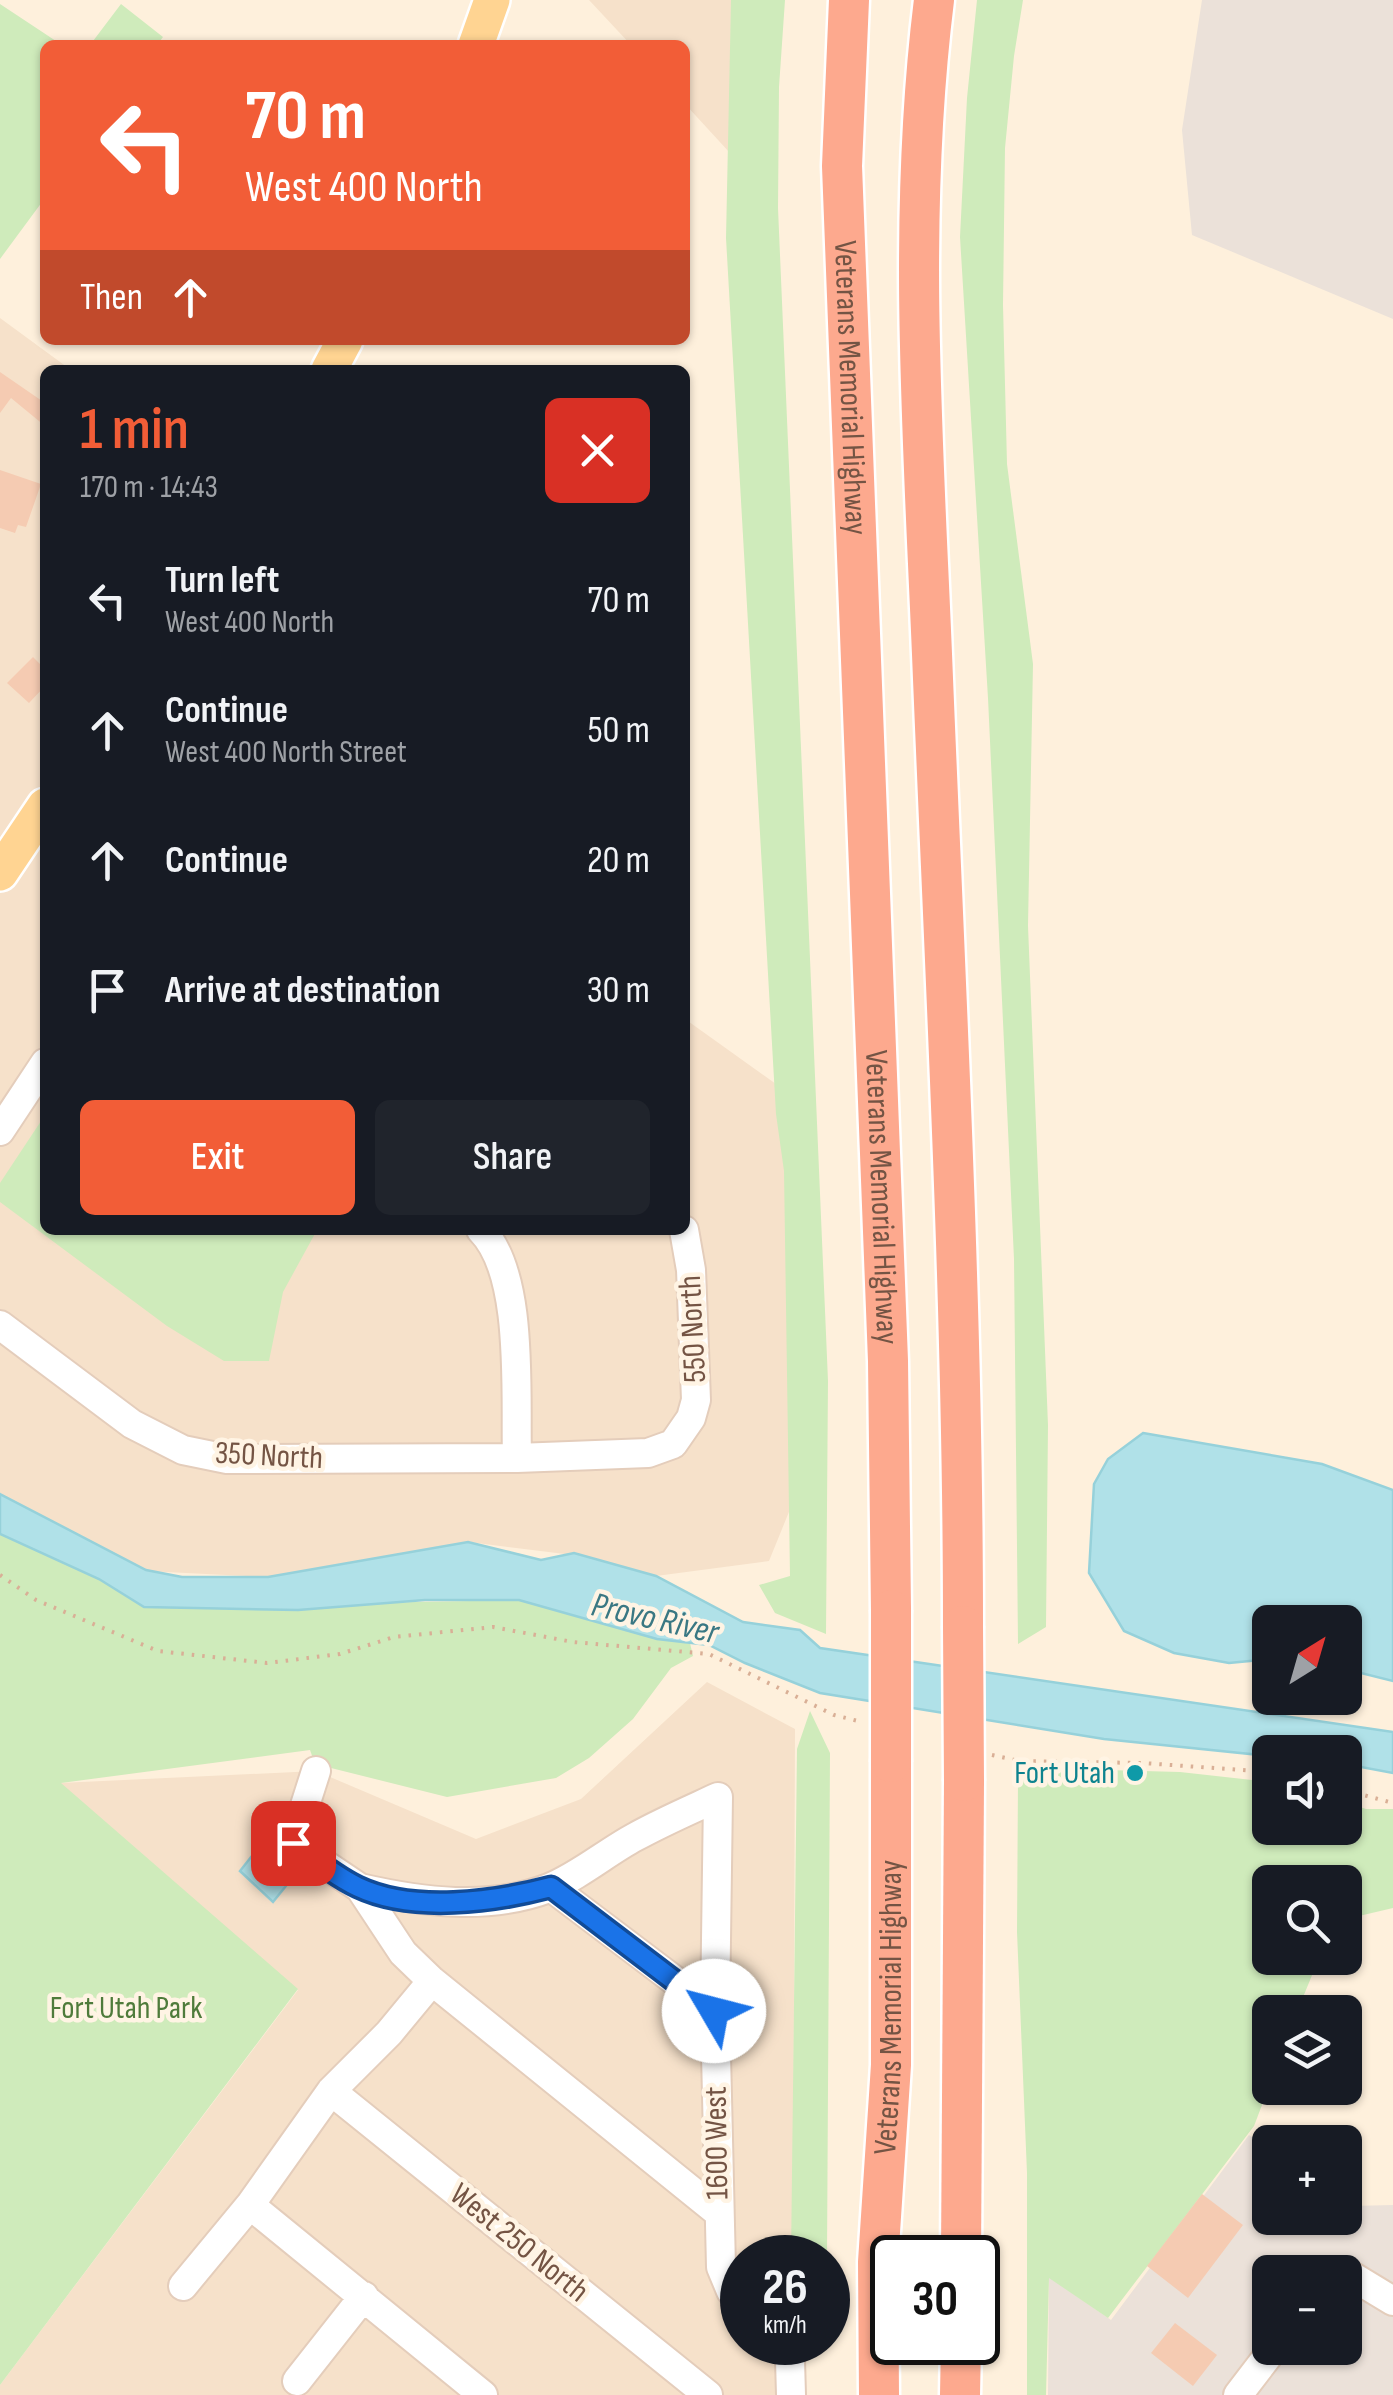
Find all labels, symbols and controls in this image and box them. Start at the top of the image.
text: 70 m [245,75,366,159]
icon: left [80,80,210,210]
text: West 400 North [245,160,483,215]
street label: Veterans Memorial Highway [825,240,876,536]
icon: ahead [163,270,218,325]
text: Then [80,275,143,320]
text: 1 min [80,394,189,466]
button: close [545,398,650,503]
text: 170 m · 14:43 [80,468,218,507]
text: Turn left [165,558,279,603]
icon: left [80,573,135,628]
text: 70 m [588,578,650,623]
text: West 400 North [165,603,334,642]
text: Continue [165,688,288,733]
icon: ahead [80,703,135,758]
text: 50 m [587,708,650,753]
text: West 400 North Street [165,733,407,772]
icon: ahead [80,833,135,888]
text: Continue [165,838,288,883]
text: 20 m [587,838,650,883]
icon: arrive [80,963,135,1018]
text: Arrive at destination [165,968,440,1013]
text: 30 m [587,968,650,1013]
street label: Veterans Memorial Highway [857,1049,907,1345]
button: Exit [80,1100,355,1215]
button: Share [375,1100,650,1215]
street label: 550 North [671,1274,715,1384]
street label: 350 North [214,1434,324,1478]
water label: Provo River [587,1584,724,1655]
north arrow [1252,1605,1362,1715]
map controls [1252,1605,1362,2365]
button: sound [1252,1735,1362,1845]
place label: Fort Utah [1014,1754,1115,1793]
marker: Fort Utah [1124,1762,1146,1784]
pin [251,1801,336,1886]
icon: arrive [266,1816,321,1871]
street label: Veterans Memorial Highway [866,1860,911,2156]
button: search [1252,1865,1362,1975]
position arrow [662,1959,766,2063]
park label: Fort Utah Park [50,1989,202,2028]
button: layers [1252,1995,1362,2105]
street label: 1600 West [697,2086,737,2200]
button: + [1252,2125,1362,2235]
street label: West 250 North [442,2175,596,2311]
speed limit sign: 30 [870,2235,1000,2365]
button: − [1252,2255,1362,2365]
text: 26 [762,2258,808,2318]
text: km/h [763,2310,807,2341]

